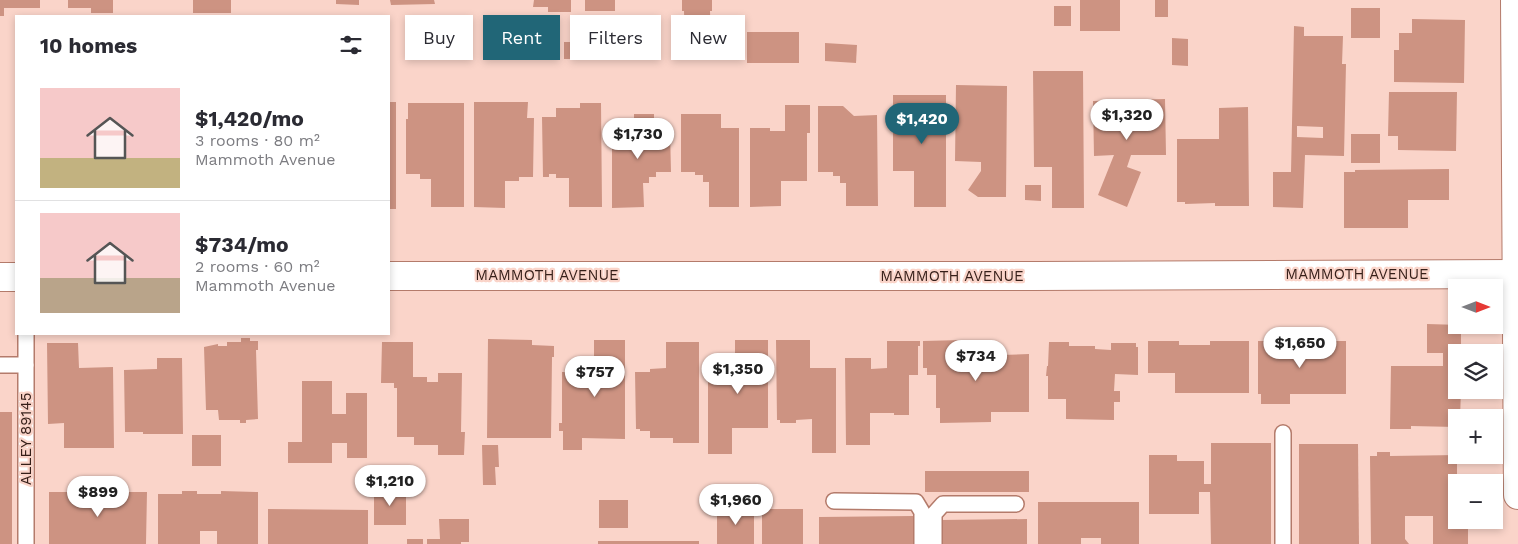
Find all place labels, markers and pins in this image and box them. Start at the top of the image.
pin: $1,320 [1086,98,1168,141]
pin: $1,420 [881,102,963,145]
pin: $1,730 [597,118,679,160]
pin: $1,650 [1259,326,1341,369]
pin: $734 [946,340,1006,382]
pin: $1,350 [697,352,779,395]
pin: $757 [565,356,625,398]
pin: $1,210 [349,464,431,507]
pin: $899 [68,476,128,518]
pin: $1,960 [695,484,777,526]

